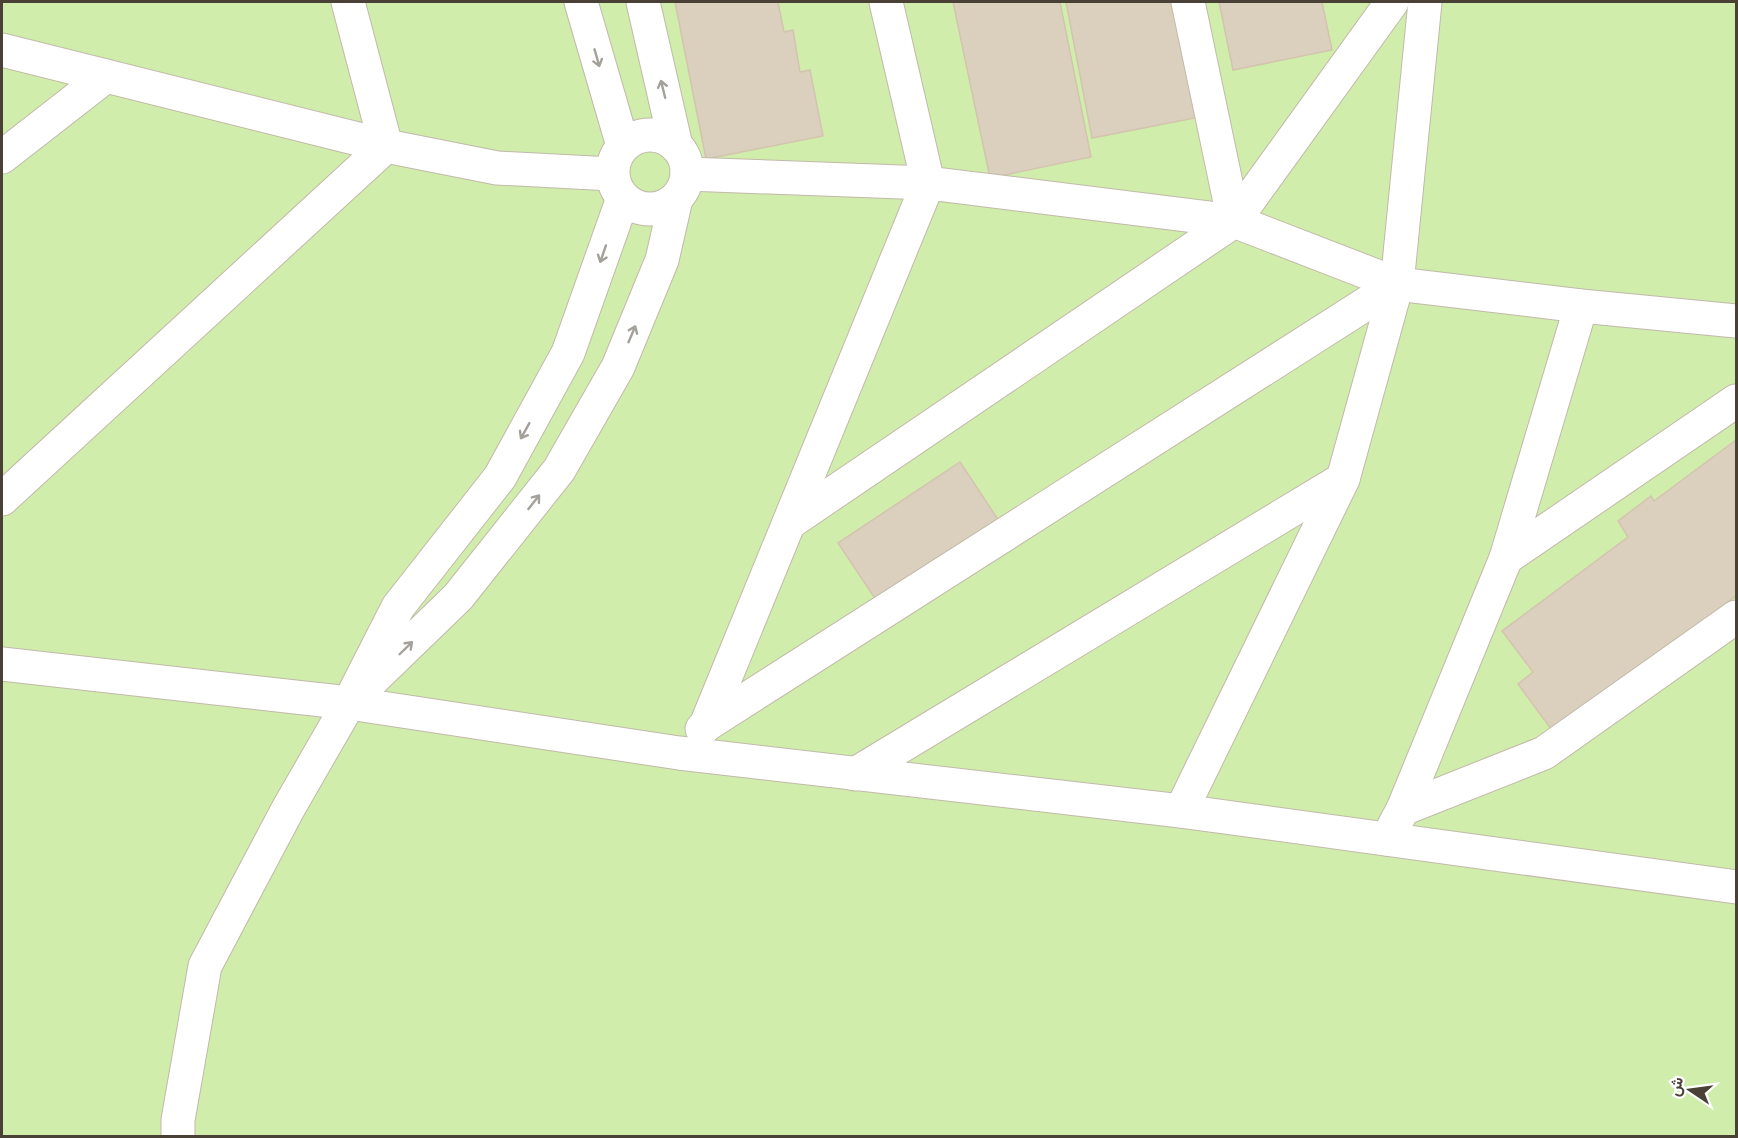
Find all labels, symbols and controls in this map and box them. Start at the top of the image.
one-way arrow [592,48,603,67]
one-way arrow [656,80,668,99]
one-way arrow [597,244,608,262]
one-way arrow [627,325,638,343]
one-way arrow [519,422,530,440]
one-way arrow [527,494,540,510]
one-way arrow [398,641,413,655]
north arrow [1660,1060,1720,1120]
text: ش [1662,1075,1689,1099]

